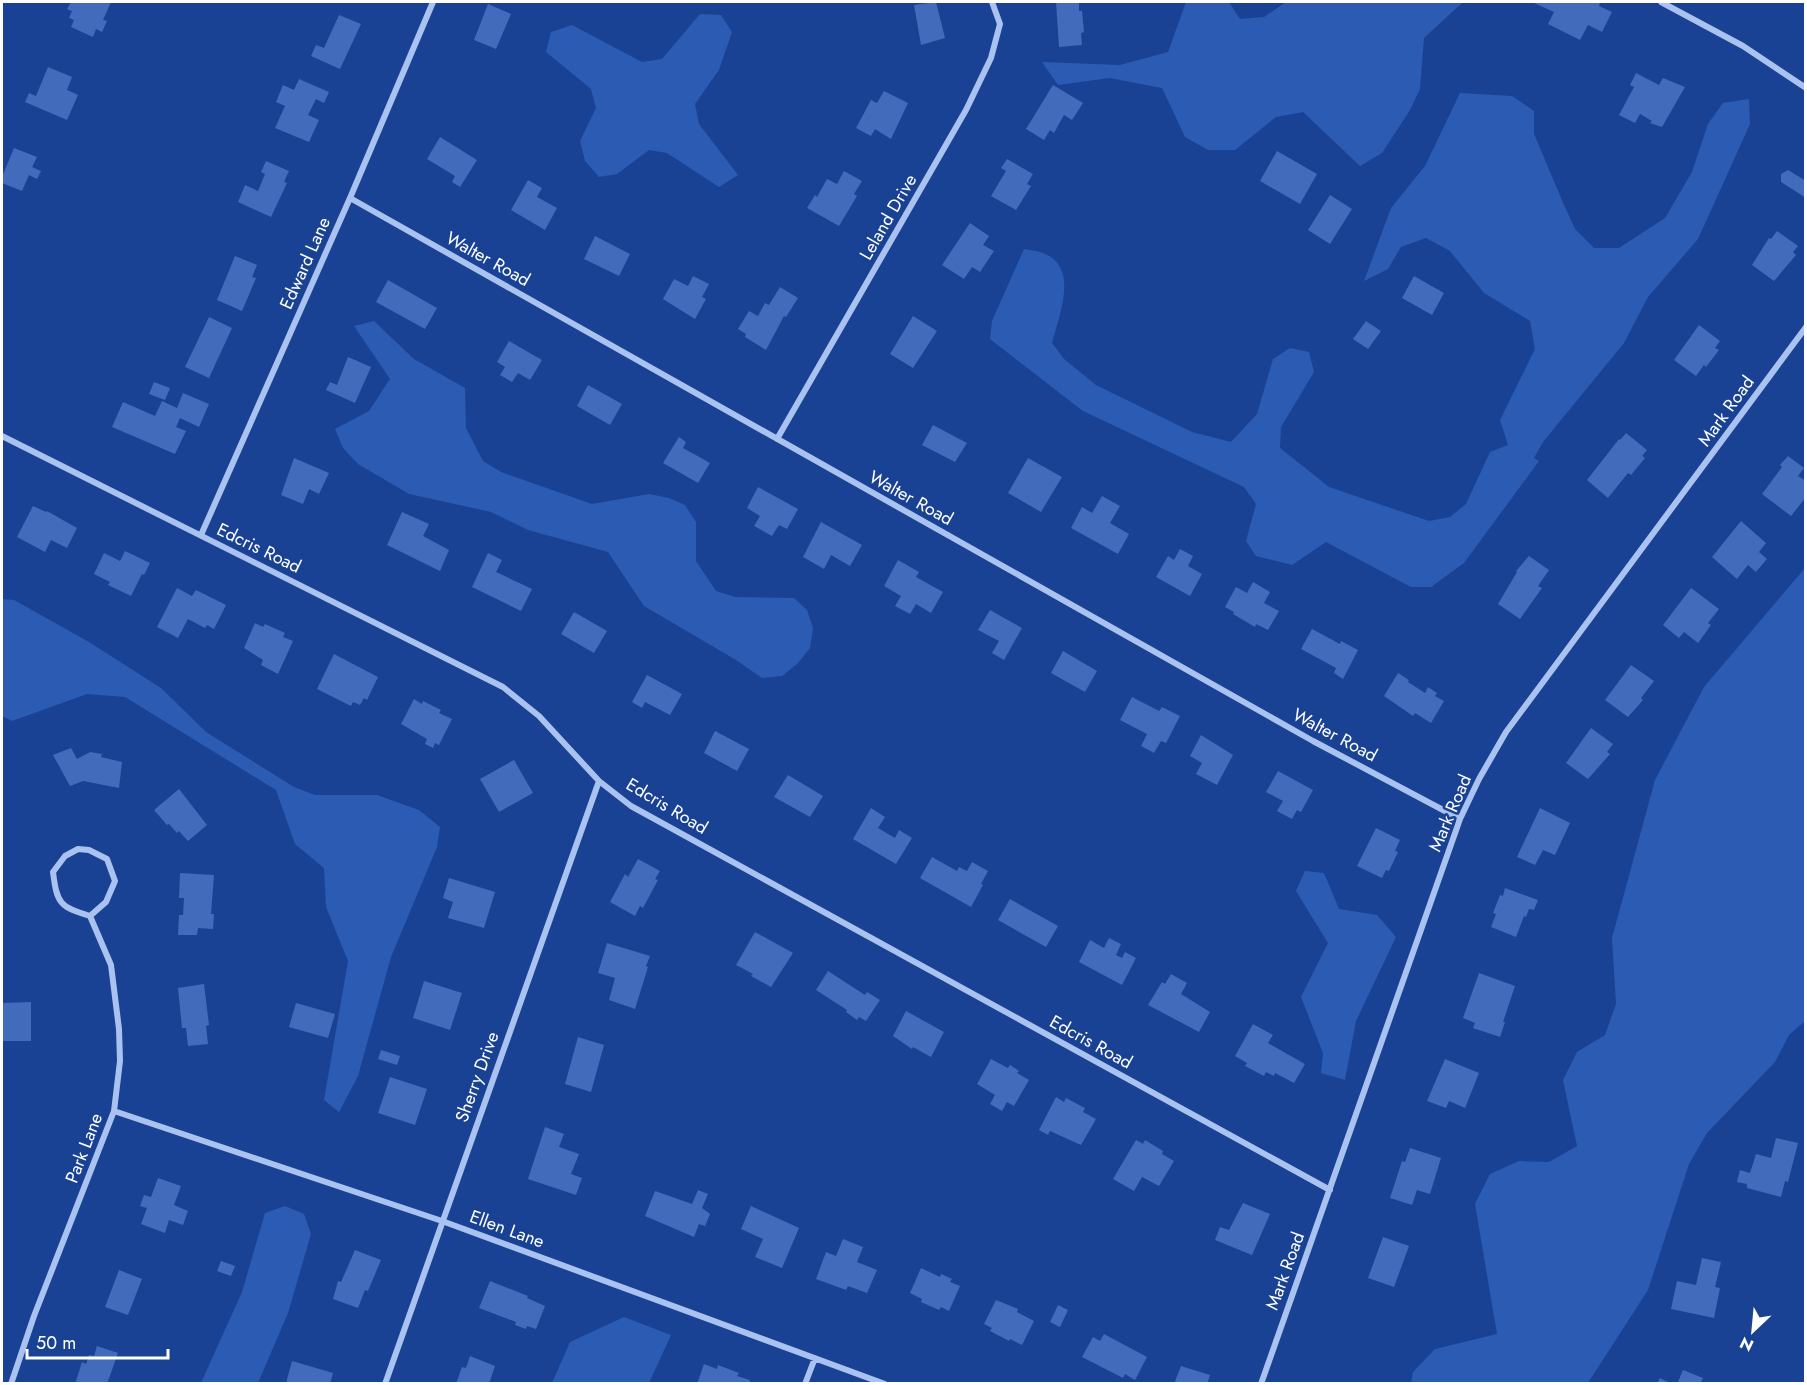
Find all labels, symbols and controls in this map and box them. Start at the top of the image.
street label: Leland Drive [853,169,923,265]
street label: Edward Lane [273,213,337,313]
street label: Walter Road [441,225,535,293]
street label: Mark Road [1692,370,1760,452]
street label: Walter Road [864,464,958,532]
street label: Edcris Road [212,516,306,580]
street label: Walter Road [1288,702,1382,768]
street label: Mark Road [1422,770,1478,856]
street label: Edcris Road [621,771,713,841]
street label: Edcris Road [1045,1009,1137,1075]
street label: Sherry Drive [449,1028,505,1126]
street label: Park Lane [59,1109,109,1187]
street label: Ellen Lane [466,1203,548,1255]
street label: Mark Road [1259,1228,1311,1314]
north arrow [1723,1301,1783,1361]
scale bar [27,1322,168,1360]
text: 50 m [36,1330,76,1356]
text: N [1736,1331,1757,1357]

